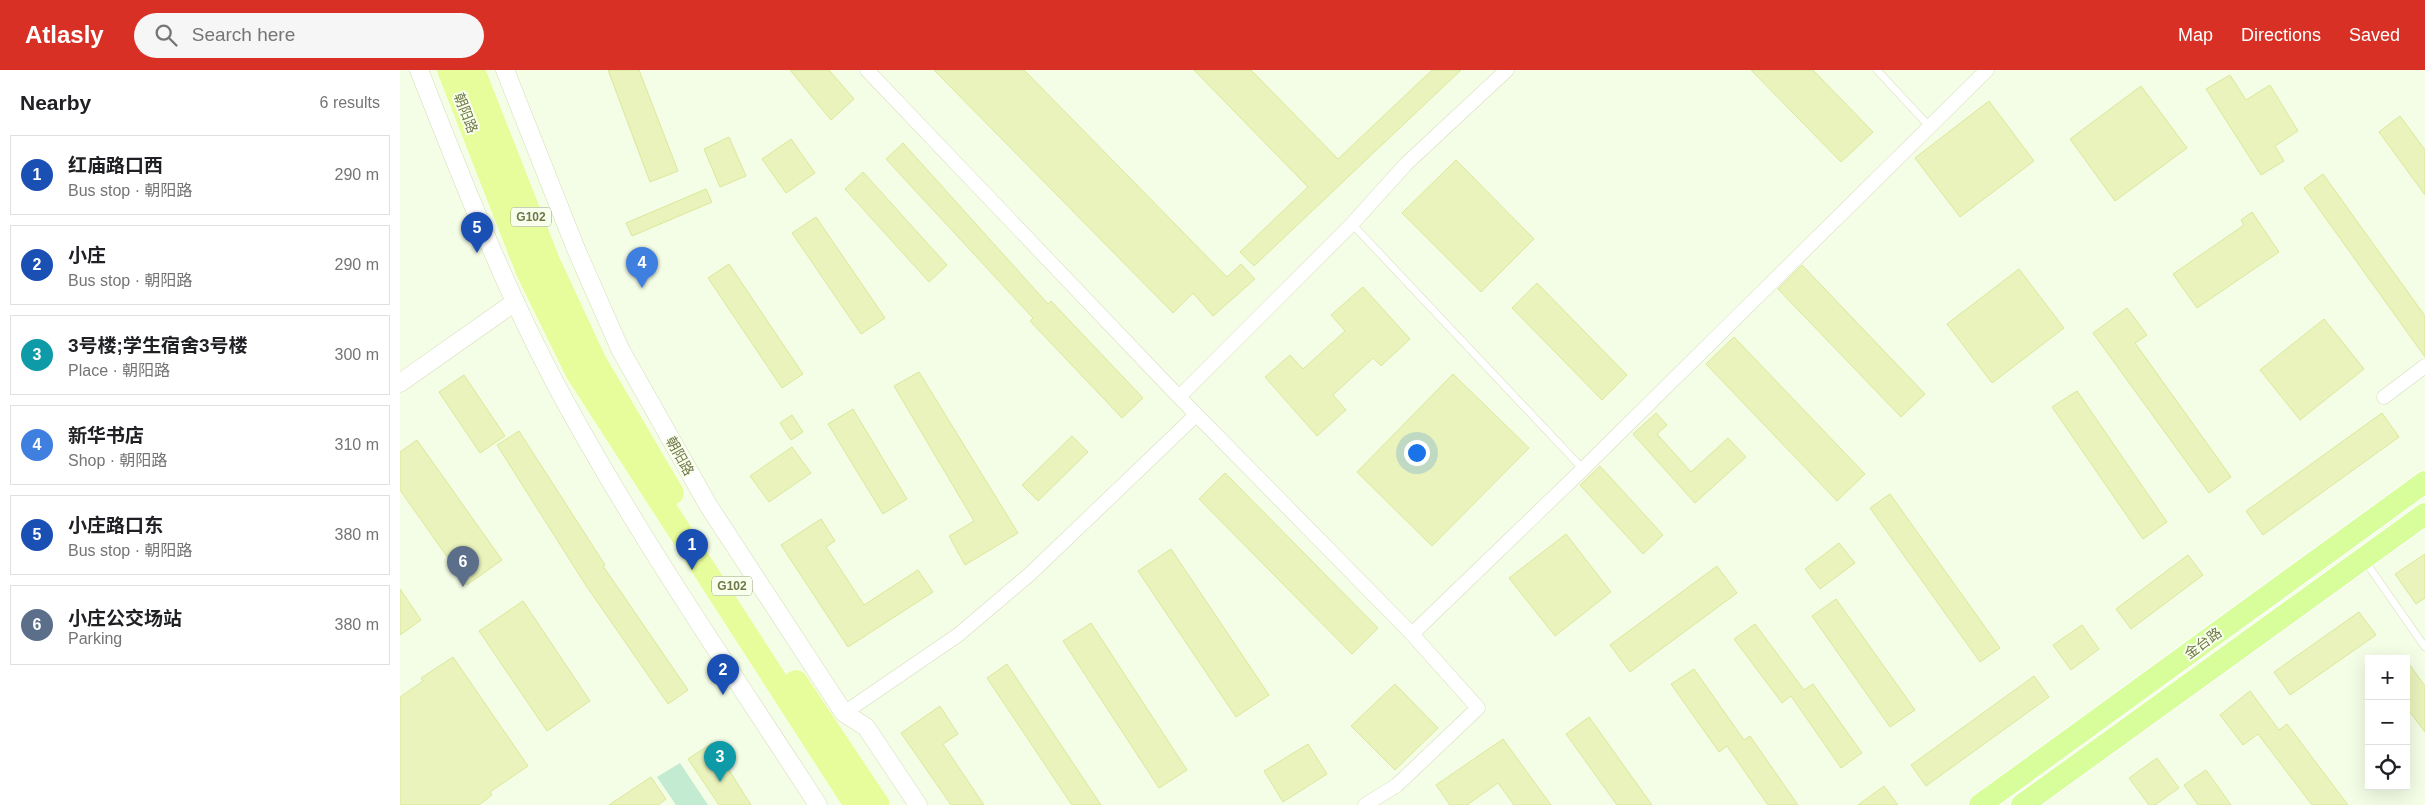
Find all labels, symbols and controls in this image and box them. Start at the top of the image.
search box [134,13,484,58]
text: Atlasly [25,21,104,48]
icon: search [152,21,180,49]
text: Search here [192,24,295,45]
text: Map [2178,25,2213,45]
text: Directions [2241,25,2321,45]
text: Saved [2349,25,2400,45]
text: Nearby [20,91,91,114]
street label: 朝阳路 [451,91,481,135]
text: 6 results [320,94,380,111]
text: 红庙路口西 [68,155,163,176]
text: 1 [33,166,41,183]
text: 290 m [335,166,379,183]
text: Bus stop · 朝阳路 [68,182,192,199]
road number: G102 [511,208,551,226]
pin: 5 [461,212,493,253]
text: 小庄 [68,245,106,266]
pin: 4 [626,247,658,288]
text: 2 [33,256,41,273]
text: 290 m [335,256,379,273]
text: Bus stop · 朝阳路 [68,272,192,289]
text: 3号楼;学生宿舍3号楼 [68,335,247,356]
text: 3 [33,346,41,363]
text: 300 m [335,346,379,363]
text: Place · 朝阳路 [68,362,170,379]
text: 新华书店 [68,425,144,446]
street label: 朝阳路 [663,434,697,478]
text: 4 [33,436,41,453]
text: 310 m [335,436,379,453]
your location [1404,440,1430,466]
text: Shop · 朝阳路 [68,452,168,469]
text: 小庄路口东 [68,515,163,536]
text: 5 [33,526,41,543]
text: 380 m [335,526,379,543]
pin: 1 [676,529,708,570]
text: Bus stop · 朝阳路 [68,542,192,559]
pin: 6 [447,546,479,587]
road number: G102 [712,576,752,596]
text: 小庄公交场站 [68,608,182,629]
text: 6 [33,616,41,633]
text: 380 m [335,616,379,633]
street label: 金台路 [2181,624,2225,662]
text: Parking [68,630,122,647]
pin: 2 [707,654,739,695]
map controls [2365,655,2410,790]
button: + [2365,655,2410,700]
button: − [2365,700,2410,745]
pin: 3 [704,741,736,782]
button: locate [2365,745,2410,790]

